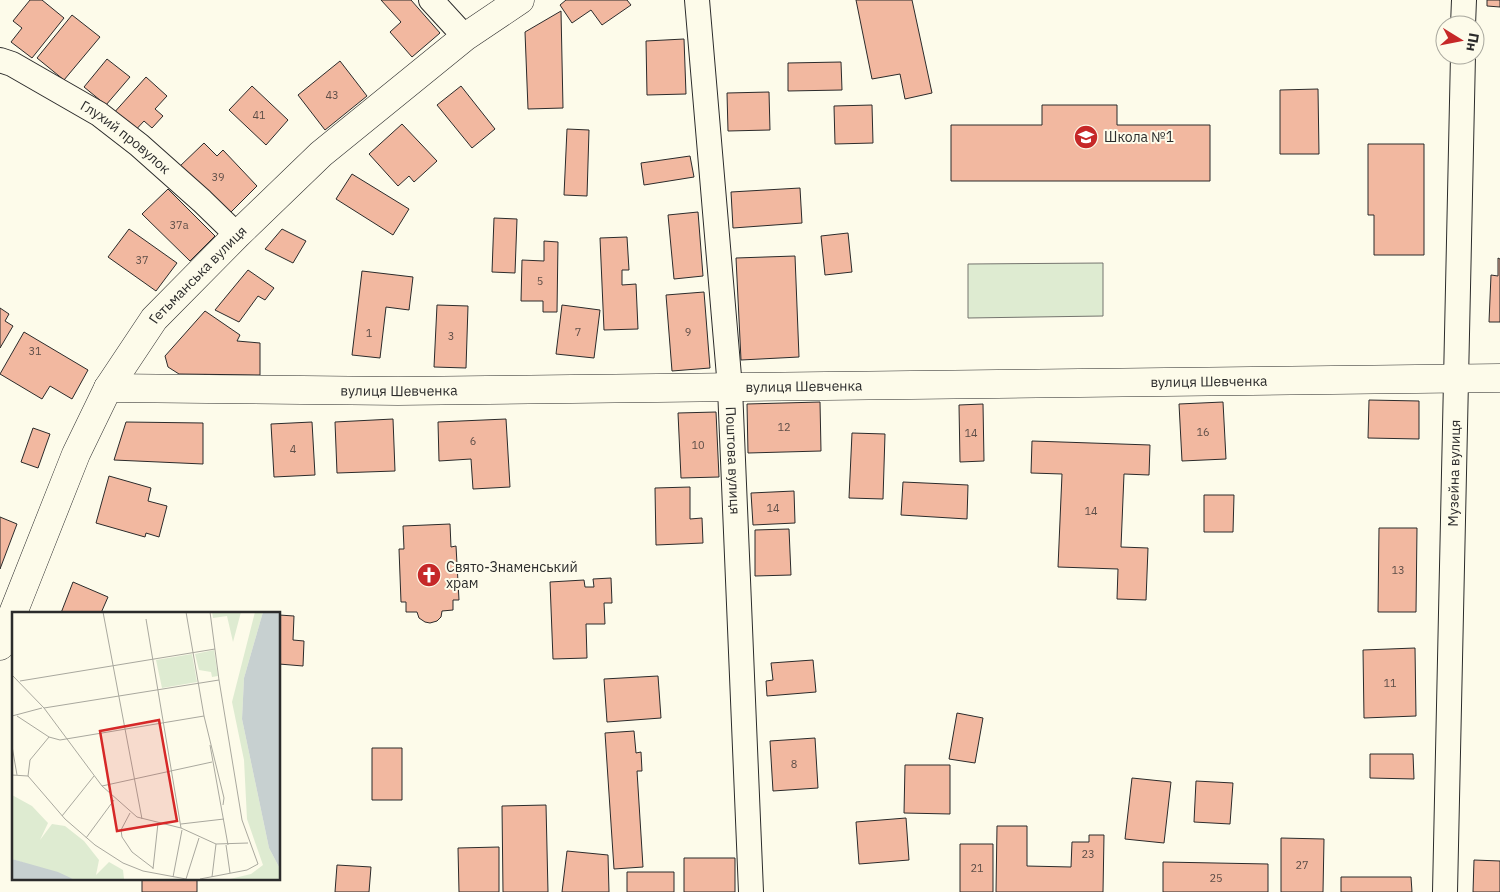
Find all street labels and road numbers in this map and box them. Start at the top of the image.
street label: Глухий провулок [77,96,175,178]
street label: Гетьманська вулиця [145,222,250,327]
street label: вулиця Шевченка [1150,372,1268,391]
street label: вулиця Шевченка [745,377,863,396]
street label: вулиця Шевченка [340,381,458,400]
street label: Поштова вулиця [722,406,744,515]
street label: Музейна вулиця [1444,419,1464,527]

